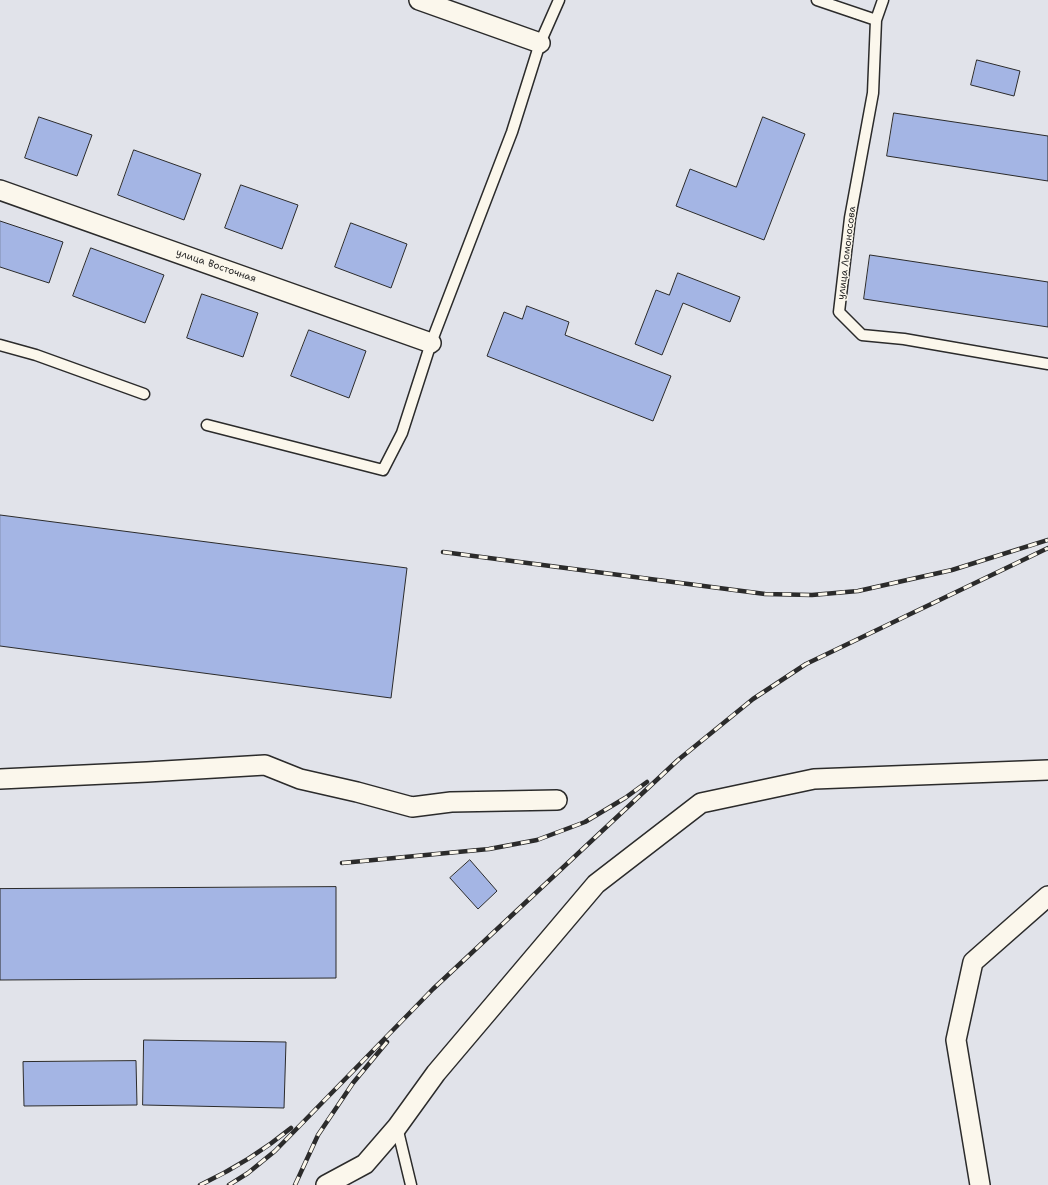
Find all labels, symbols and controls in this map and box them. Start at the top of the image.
street label: улица Ломоносова [835,206,859,300]
street label: улица Восточная [174,247,258,285]

